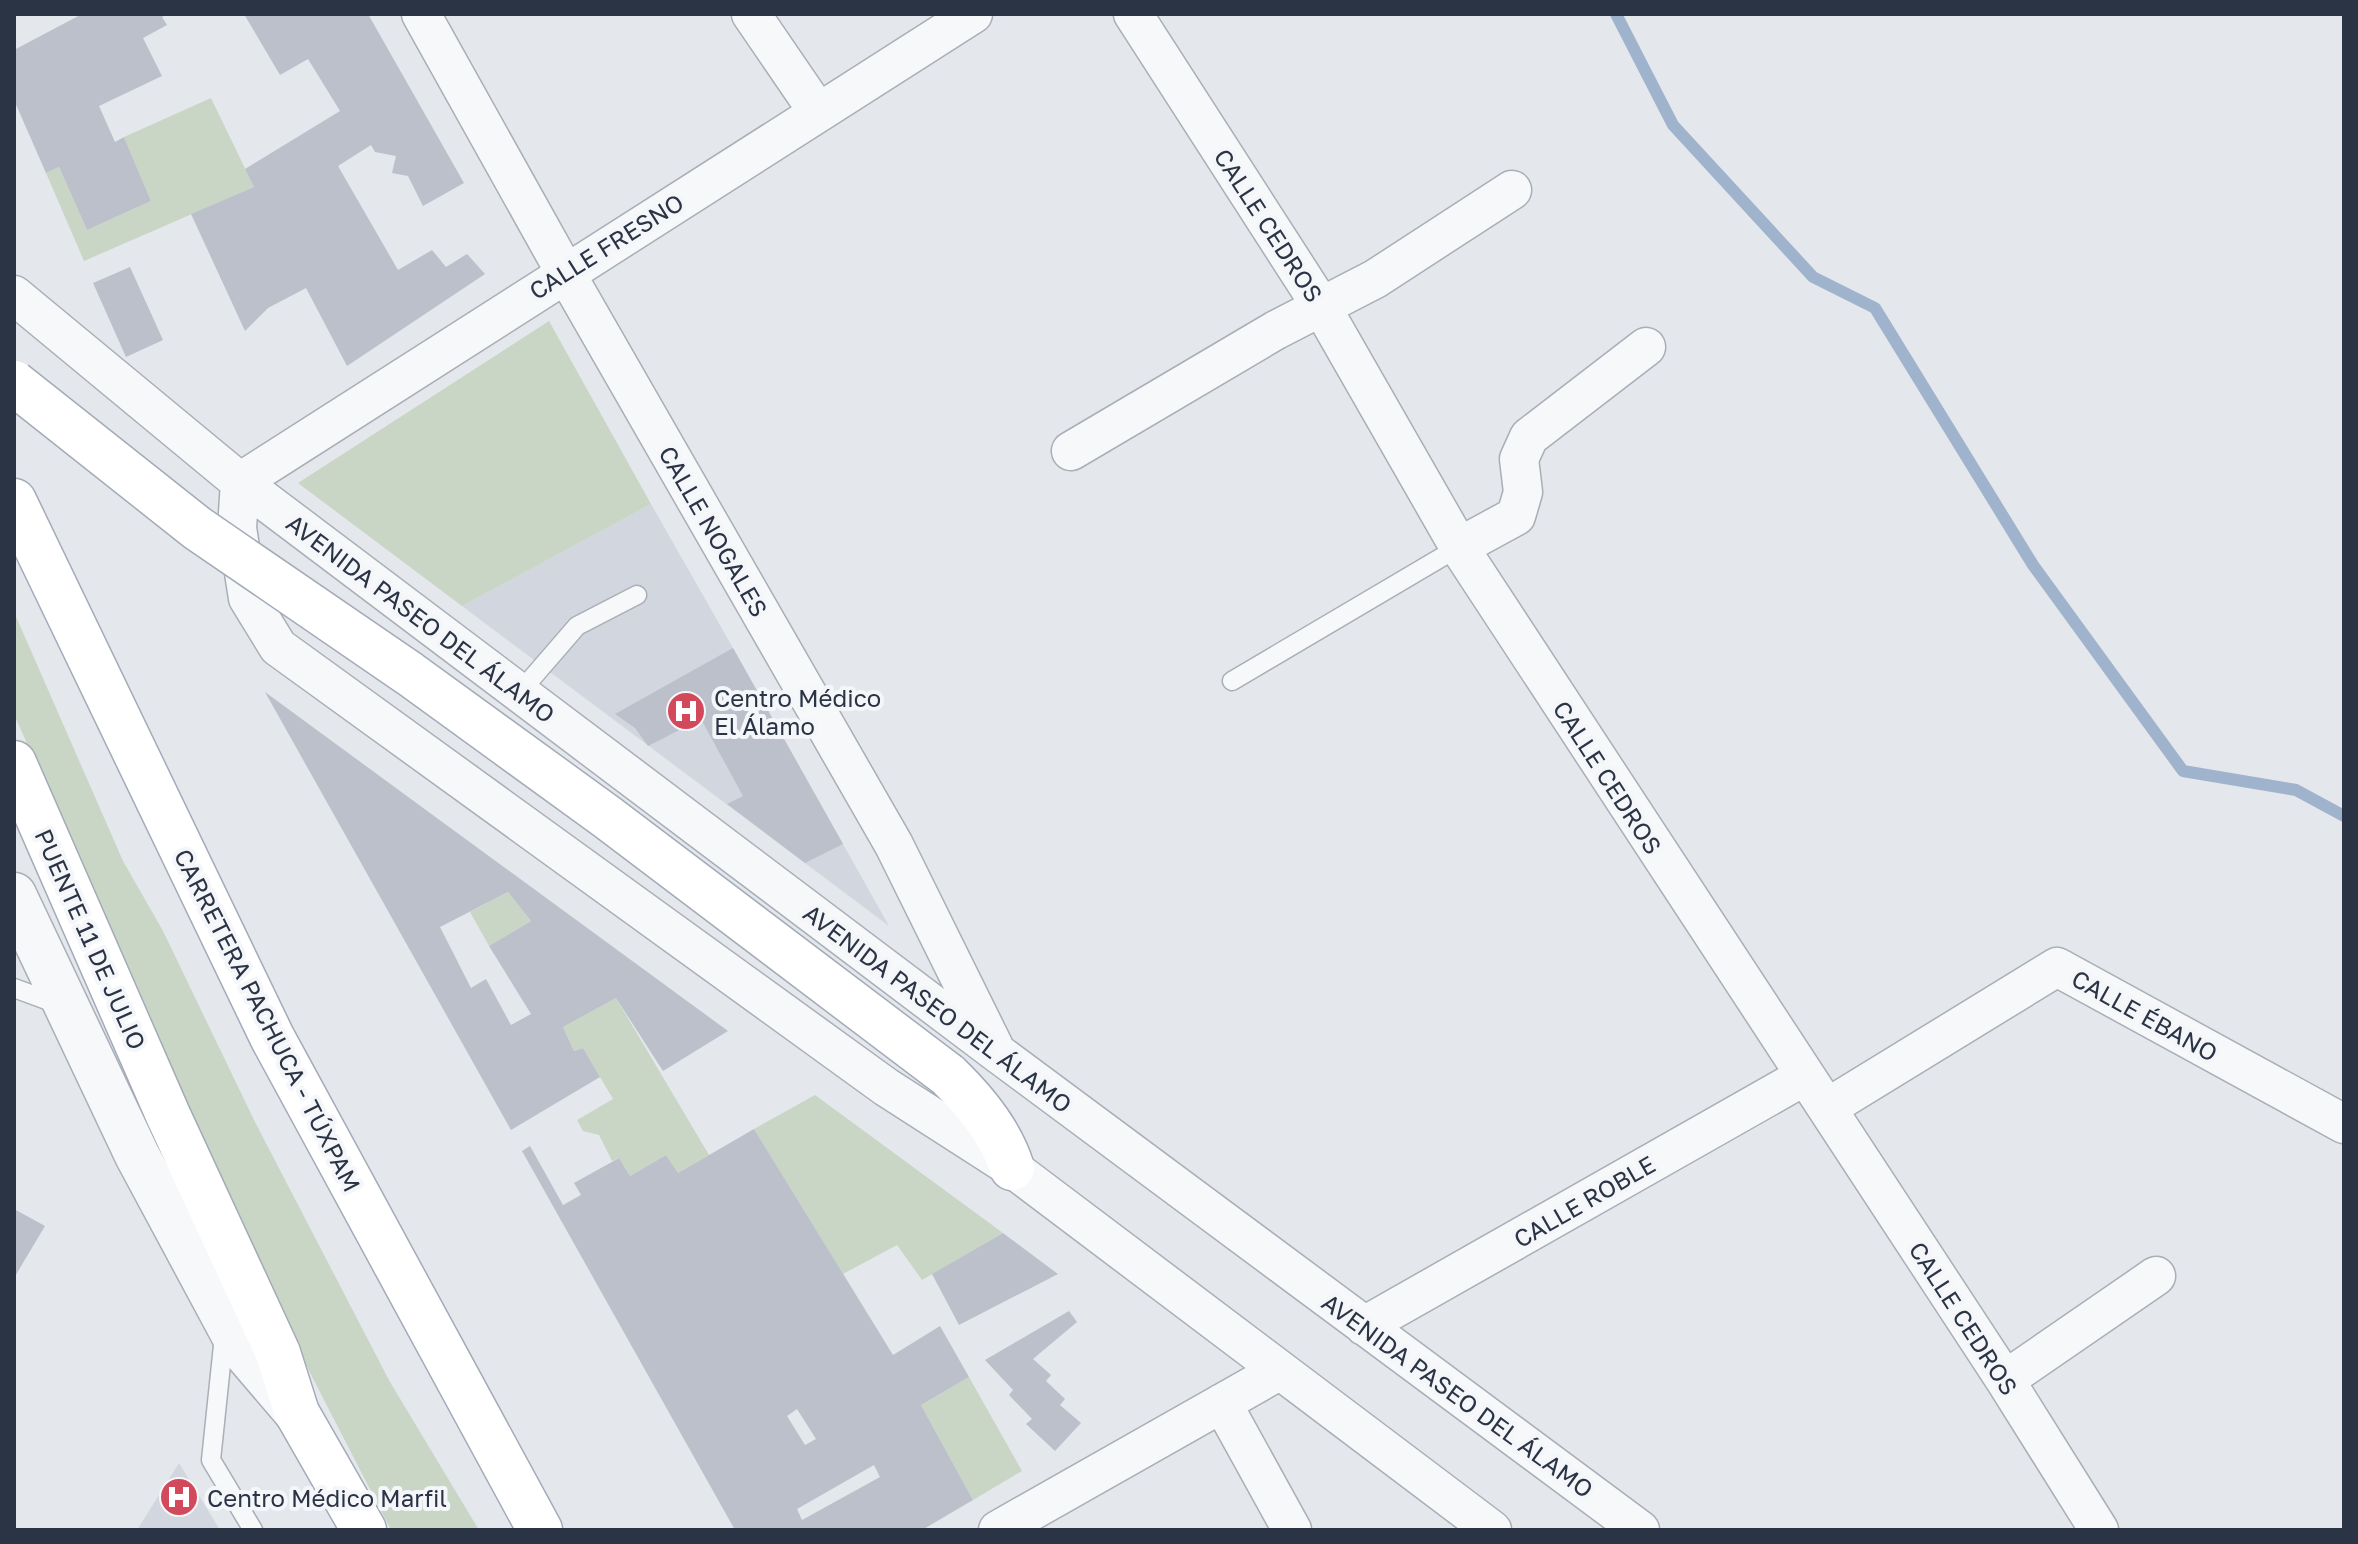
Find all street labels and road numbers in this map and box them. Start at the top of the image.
street label: CALLE CEDROS [1209,143,1329,307]
street label: CALLE FRESNO [523,187,689,305]
street label: CALLE NOGALES [653,441,775,621]
street label: AVENIDA PASEO DEL ÁLAMO [281,508,561,728]
street label: CALLE CEDROS [1548,695,1668,859]
street label: PUENTE 11 DE JULIO [29,824,153,1054]
street label: CARRETERA PACHUCA - TÚXPAM [169,844,367,1196]
street label: AVENIDA PASEO DEL ÁLAMO [798,898,1078,1118]
street label: CALLE ÉBANO [2067,963,2223,1067]
street label: CALLE ROBLE [1508,1149,1660,1253]
street label: CALLE CEDROS [1904,1236,2024,1400]
street label: AVENIDA PASEO DEL ÁLAMO [1317,1287,1599,1503]

